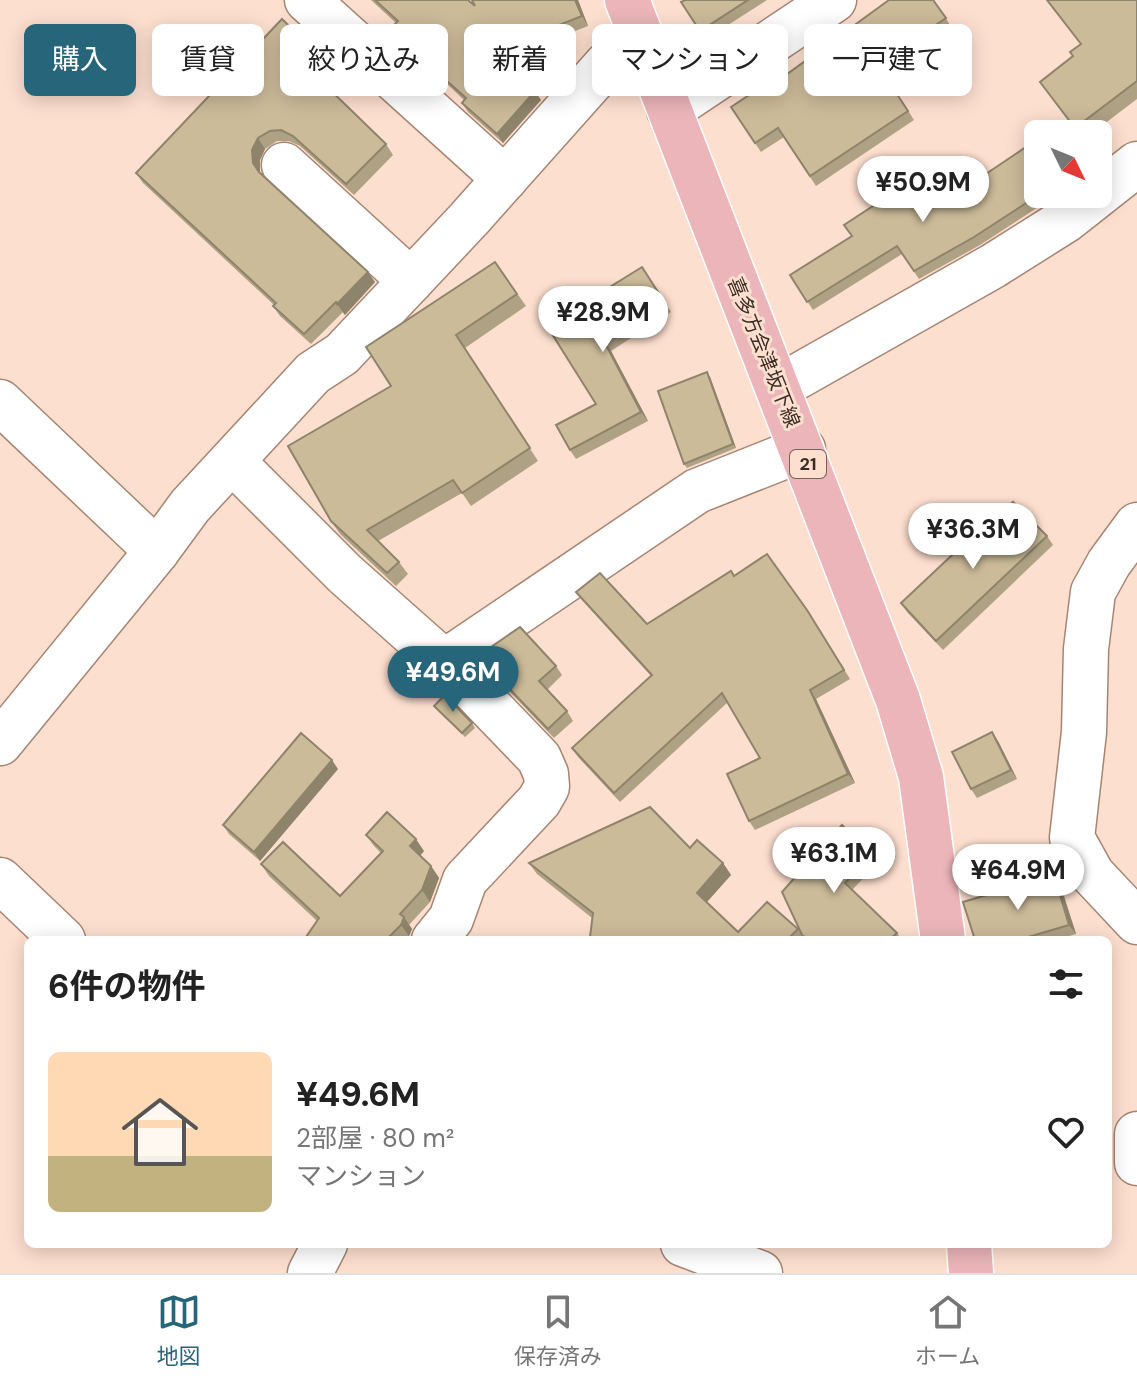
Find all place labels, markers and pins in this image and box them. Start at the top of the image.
pin: ¥50.9M [858,156,988,224]
pin: ¥28.9M [538,286,668,354]
pin: ¥36.3M [908,503,1038,571]
pin: ¥49.6M [388,646,518,714]
pin: ¥63.1M [769,827,899,895]
pin: ¥64.9M [953,844,1083,912]

